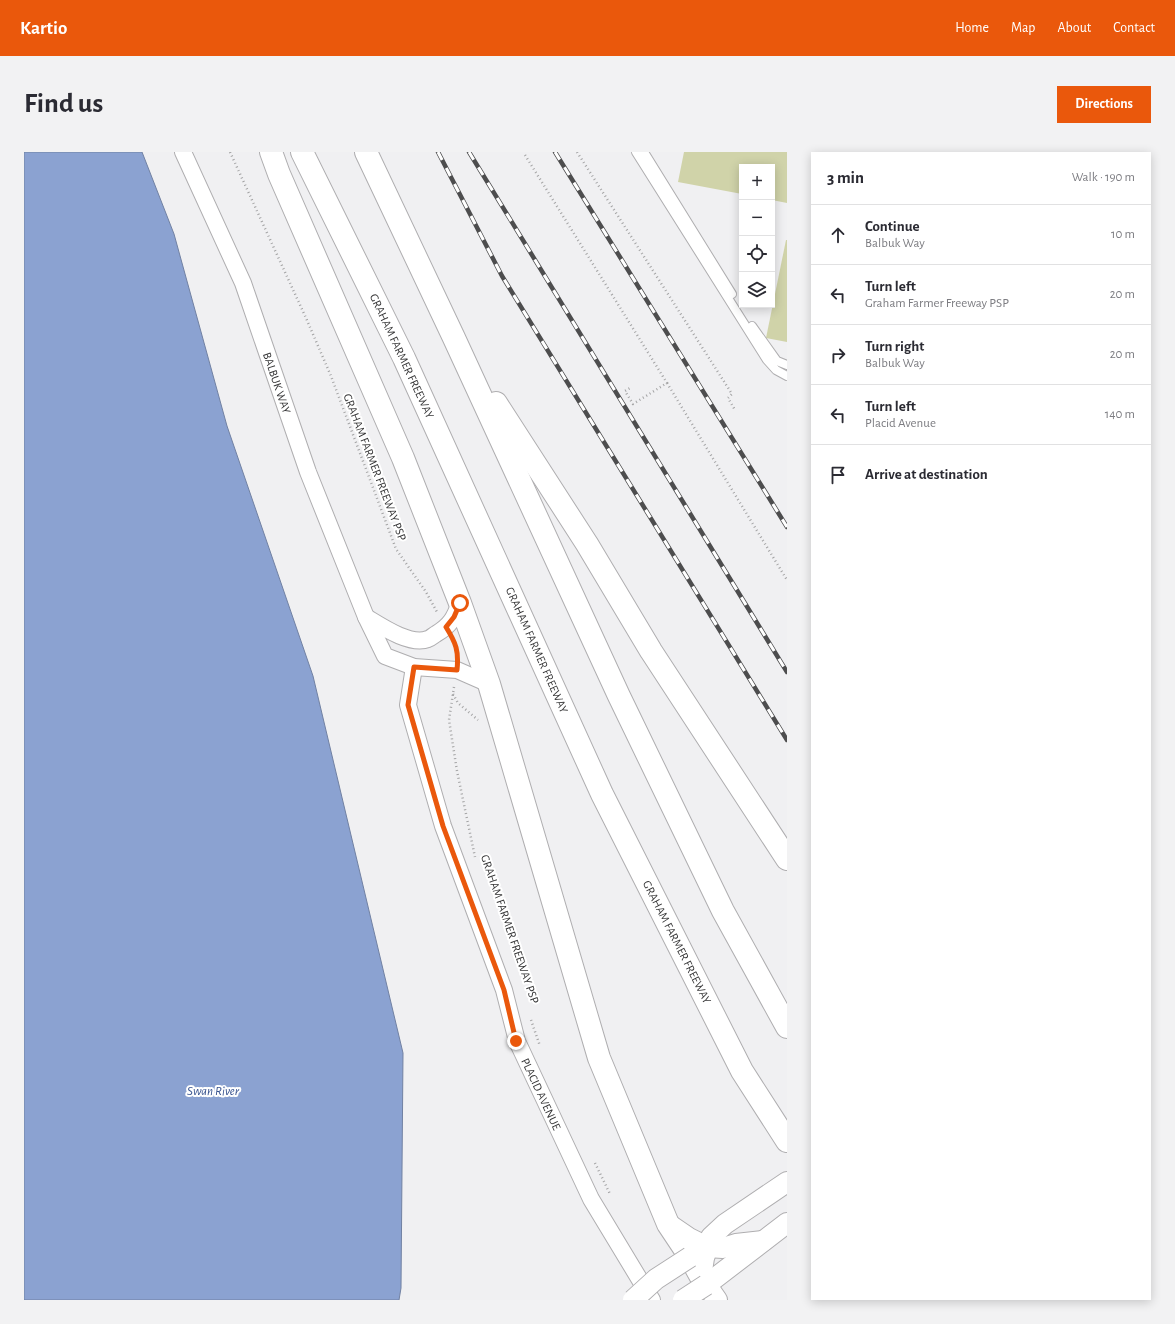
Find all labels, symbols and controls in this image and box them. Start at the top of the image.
text: Kartio [20,19,67,38]
text: Home [955,21,989,35]
text: Map [1011,21,1035,35]
text: About [1057,21,1091,35]
text: Contact [1113,21,1155,35]
button: Directions [1057,86,1151,123]
text: Find us [24,90,103,118]
map controls [739,164,775,308]
button: + [739,164,775,200]
text: 3 min [827,169,864,186]
text: Walk · 190 m [1072,171,1135,184]
button: − [739,200,775,236]
text: Continue [865,219,920,234]
icon: ahead [827,224,849,246]
text: 10 m [1111,228,1135,241]
button: locate [739,236,775,272]
text: Balbuk Way [865,237,925,250]
button: layers [739,272,775,308]
text: Turn left [865,279,916,294]
icon: left [827,284,849,306]
text: 20 m [1110,288,1135,301]
street label: GRAHAM FARMER FREEWAY [368,292,437,421]
text: Graham Farmer Freeway PSP [865,297,1009,310]
text: Turn right [865,339,924,354]
icon: right [827,344,849,366]
text: 20 m [1110,348,1135,361]
street label: BALBUK WAY [261,351,293,416]
text: Balbuk Way [865,357,925,370]
street label: GRAHAM FARMER FREEWAY PSP [341,392,409,542]
text: Turn left [865,399,916,414]
icon: left [827,404,849,426]
text: 140 m [1105,408,1135,421]
text: Placid Avenue [865,417,936,430]
icon: arrive [827,464,849,486]
text: Arrive at destination [865,467,988,482]
street label: GRAHAM FARMER FREEWAY [504,585,570,715]
route start [451,594,469,612]
street label: GRAHAM FARMER FREEWAY PSP [479,853,541,1005]
street label: GRAHAM FARMER FREEWAY [641,879,714,1006]
route end [507,1032,525,1050]
street label: PLACID AVENUE [519,1056,563,1132]
water label: Swan River [187,1085,240,1098]

